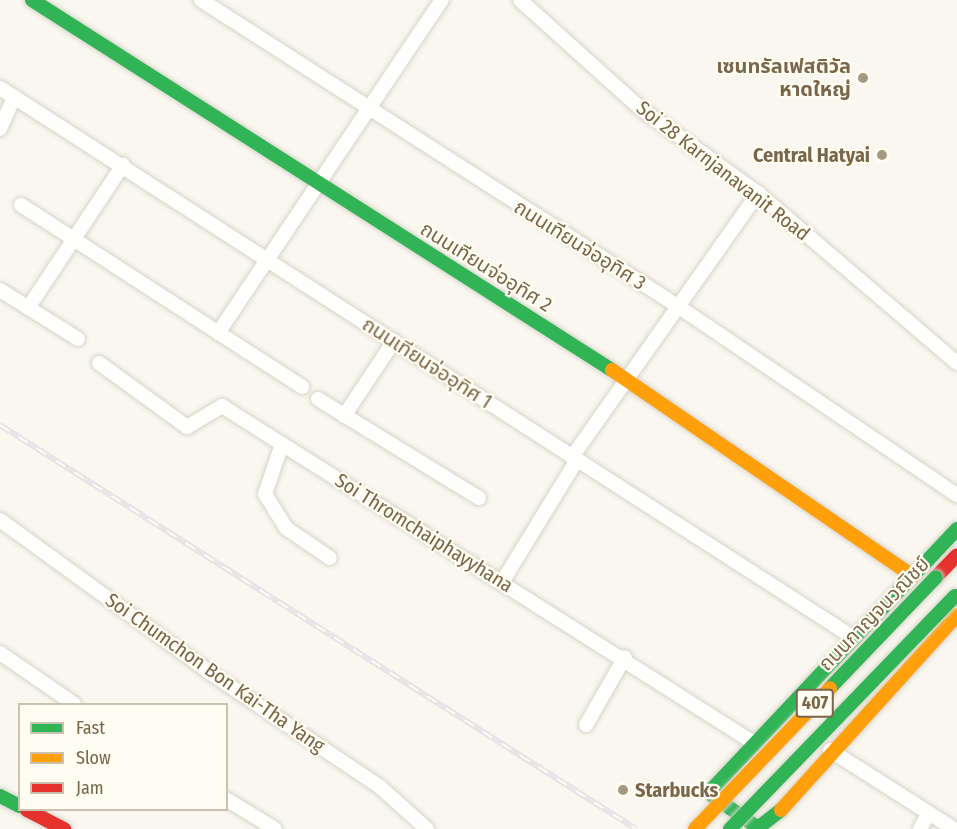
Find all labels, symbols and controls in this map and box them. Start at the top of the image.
place label: เซนทรัลเฟสติวัล หาดใหญ่ [716,54,851,101]
marker: เซนทรัลเฟสติวัล หาดใหญ่ [856,71,870,85]
street label: Soi 28 Karnjanavanit Road [632,96,814,246]
place label: Central Hatyai [753,143,870,167]
marker: Central Hatyai [875,148,889,162]
street label: ถนนเทียนจ่ออุทิศ 3 [510,195,650,295]
street label: ถนนเทียนจ่ออุทิศ 2 [416,217,556,317]
street label: ถนนเทียนจ่ออุทิศ 1 [358,312,496,414]
street label: Soi Thromchaiphayyhana [331,468,517,598]
street label: ถนนกาญจนวณิชย์ [814,552,934,676]
street label: Soi Chumchon Bon Kai-Tha Yang [101,588,329,758]
road number: 407 [796,688,834,718]
legend [18,703,228,811]
text: Fast [76,717,105,739]
text: Slow [76,747,111,769]
text: Jam [76,777,104,799]
place label: Starbucks [635,778,718,802]
marker: Starbucks [616,783,630,797]

